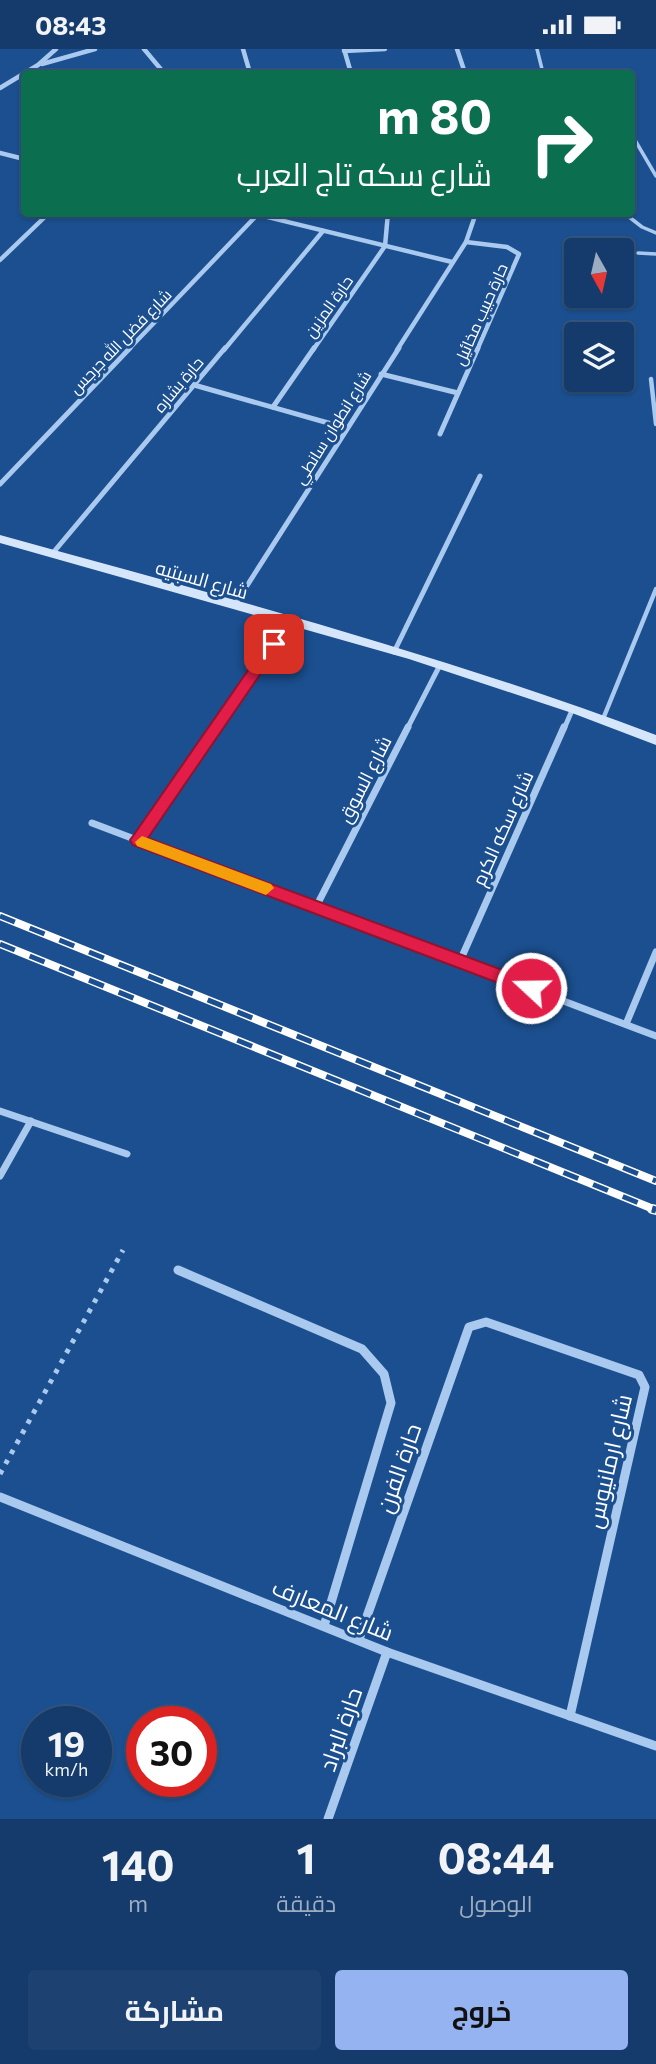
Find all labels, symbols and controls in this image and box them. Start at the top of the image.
text: 08:43 [35,9,106,40]
text: 80 m [377,84,492,144]
icon: right [516,98,607,189]
text: شارع سكه تاج العرب [236,153,492,193]
north arrow [564,238,634,308]
map controls [564,238,634,392]
street label: حارة حبيب مخائيل [449,260,513,369]
street label: حارة المزين [300,271,358,342]
street label: شارع فضل الله جرجس [65,285,177,399]
button: layers [564,322,634,392]
street label: حارة بشاره [149,352,207,416]
street label: شارع انطوان سانطي [289,367,379,490]
street label: شارع السبتيه [152,555,251,606]
pin [244,614,304,674]
icon: arrive [255,625,293,663]
street label: شارع السوق [332,732,398,828]
street label: شارع سكه الكرم [466,767,540,890]
position arrow [494,951,568,1025]
street label: شارع ارمانيوس [579,1391,640,1531]
street label: حارة الفرن [370,1420,427,1517]
street label: شارع المعارف [267,1572,398,1649]
street label: حارة البراد [313,1683,367,1775]
speed limit sign: 30 [126,1706,217,1797]
text: 19 [48,1721,85,1764]
text: km/h [45,1758,88,1780]
text: 1 [297,1831,316,1883]
text: 08:44 [438,1831,554,1883]
text: 140 [102,1838,174,1890]
text: m [128,1889,148,1917]
text: دقيقة [276,1889,336,1917]
text: الوصول [459,1889,533,1917]
button: مشاركة [28,1970,321,2050]
button: خروج [335,1970,628,2050]

